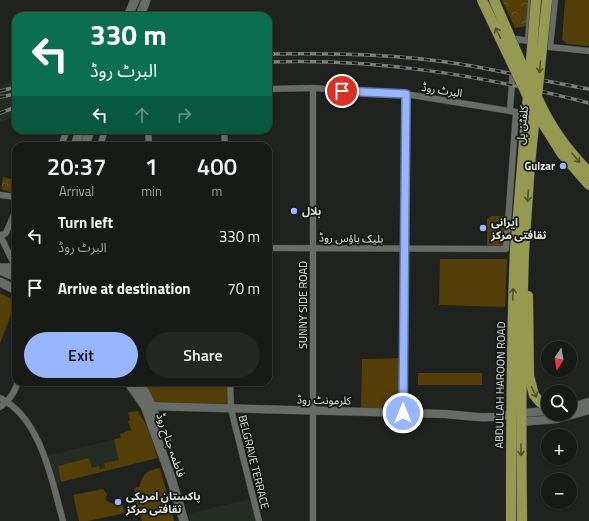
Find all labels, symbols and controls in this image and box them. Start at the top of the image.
text: 330 m [90,13,167,56]
one-way arrow [493,27,501,39]
icon: left [24,28,76,80]
text: البرٹ روڈ [90,57,157,84]
one-way arrow [537,60,544,73]
pin [325,74,359,108]
street label: البرٹ روڈ [420,79,464,101]
icon: arrive [331,80,353,102]
icon: left [89,104,111,126]
icon: ahead [131,104,153,126]
icon: right [173,104,195,126]
street label: کلفٹن پل [512,104,532,145]
text: 20:37 [47,148,106,184]
text: 1 [145,148,158,184]
text: 400 [197,148,237,184]
one-way arrow [571,153,580,164]
place label: Gulzar [525,158,555,174]
marker: Gulzar [558,161,568,171]
text: Arrival [59,181,94,201]
text: min [141,181,162,201]
text: m [212,181,222,201]
one-way arrow [525,189,532,202]
place label: بلال [302,203,321,219]
marker: بلال [289,206,299,216]
text: Turn left [58,211,113,234]
place label: ایرانی ثقافتی مرکز [490,214,547,243]
marker: ایرانی ثقافتی مرکز [478,223,488,233]
icon: left [24,225,46,247]
text: 330 m [219,225,260,248]
street label: بلیک ہاؤس روڈ [319,229,383,247]
text: البرٹ روڈ [58,237,107,257]
street label: SUNNY SIDE ROAD [295,261,311,349]
icon: arrive [24,277,46,299]
text: Arrive at destination [58,277,191,300]
text: 70 m [227,277,260,300]
one-way arrow [510,288,517,301]
street label: ABDULLAH HAROON ROAD [491,321,509,449]
button: Exit [24,332,138,378]
button: Share [146,332,260,378]
north arrow [541,341,577,377]
map controls [541,341,577,509]
button: search [541,385,577,421]
one-way arrow [531,386,538,398]
street label: کلرمونٹ روڈ [297,392,352,408]
position arrow [382,392,424,434]
street label: فاطمہ جناح روڈ [153,411,189,479]
street label: BELGRAVE TERRACE [235,413,273,511]
button: + [541,429,577,465]
one-way arrow [517,443,525,456]
button: − [541,473,577,509]
place label: پاکستان امریکی ثقافتی مرکز [125,488,201,517]
marker: پاکستان امریکی ثقافتی مرکز [113,497,123,507]

